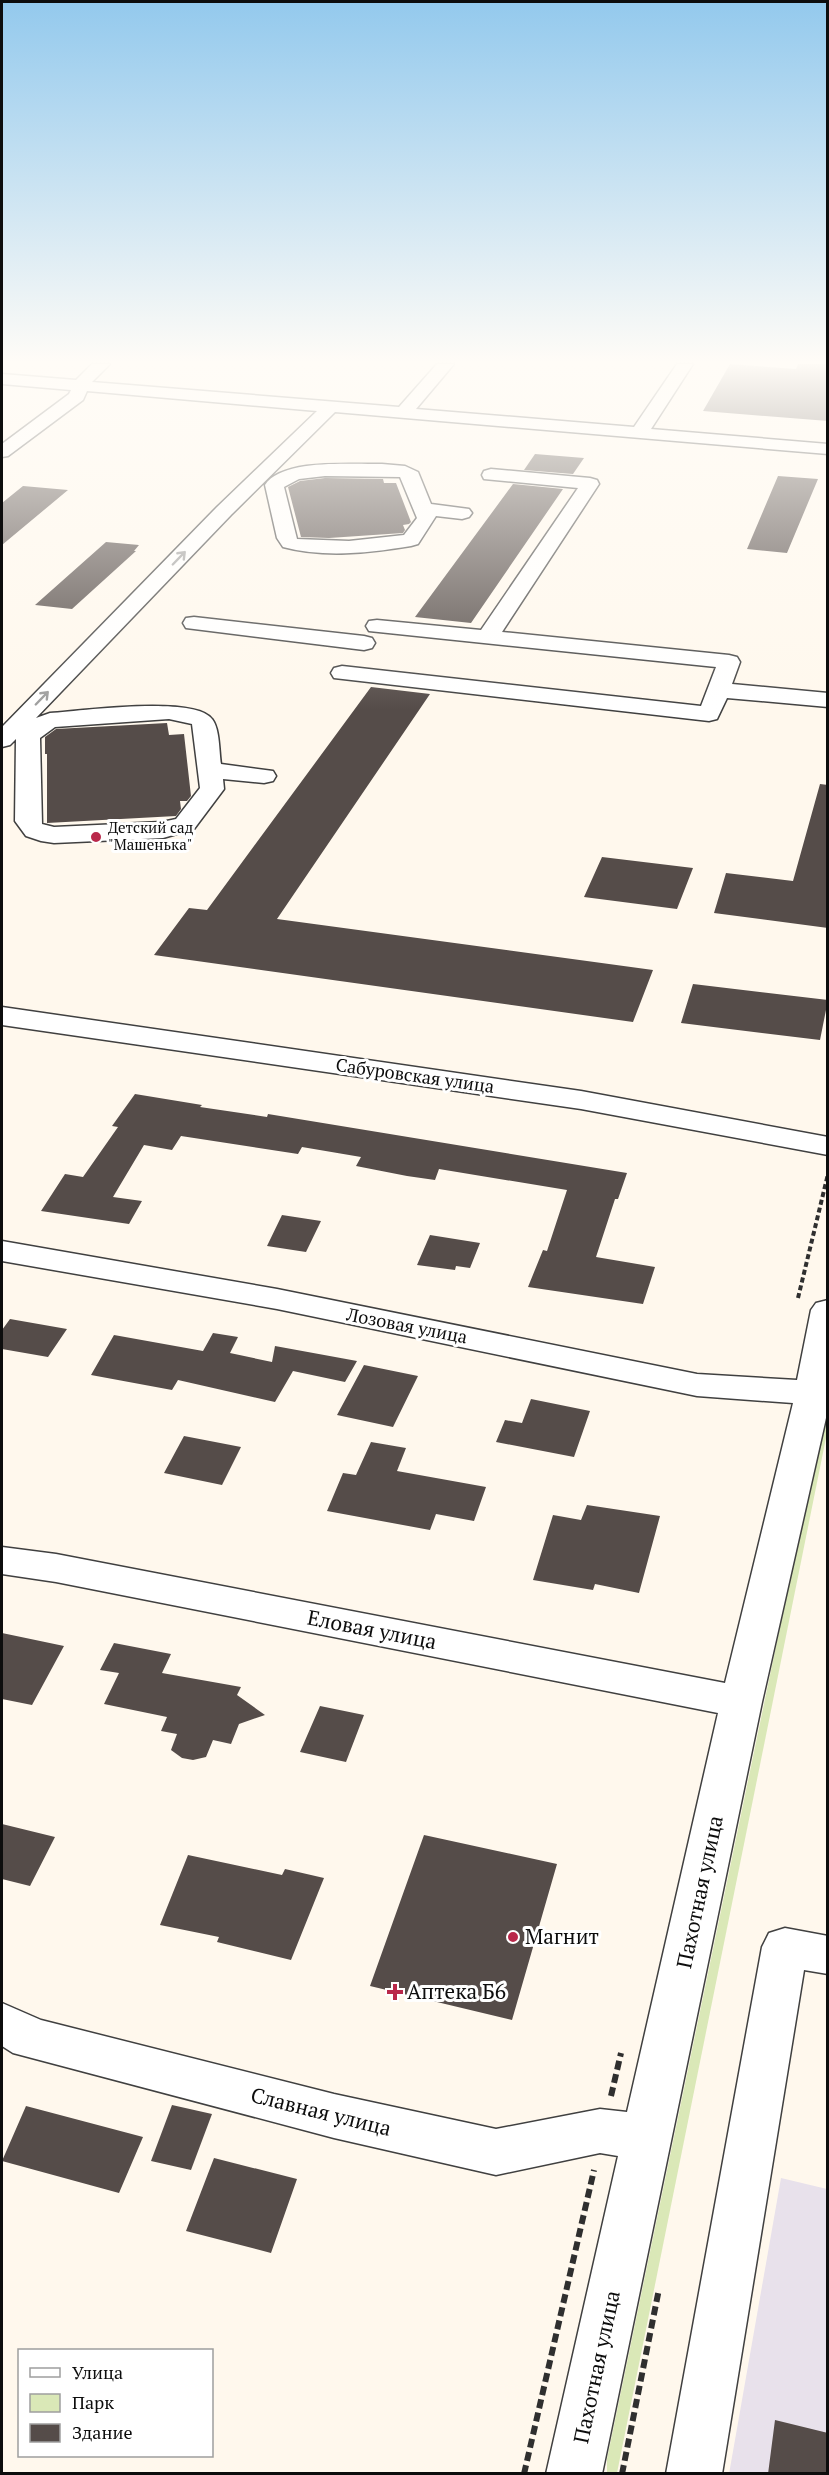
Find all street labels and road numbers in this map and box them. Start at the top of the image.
street label: Сабуровская улица [334,1052,496,1098]
street label: Лозовая улица [344,1301,470,1348]
street label: Еловая улица [305,1603,440,1655]
street label: Пахотная улица [669,1812,729,1971]
street label: Славная улица [248,2080,395,2142]
street label: Пахотная улица [566,2287,626,2446]

